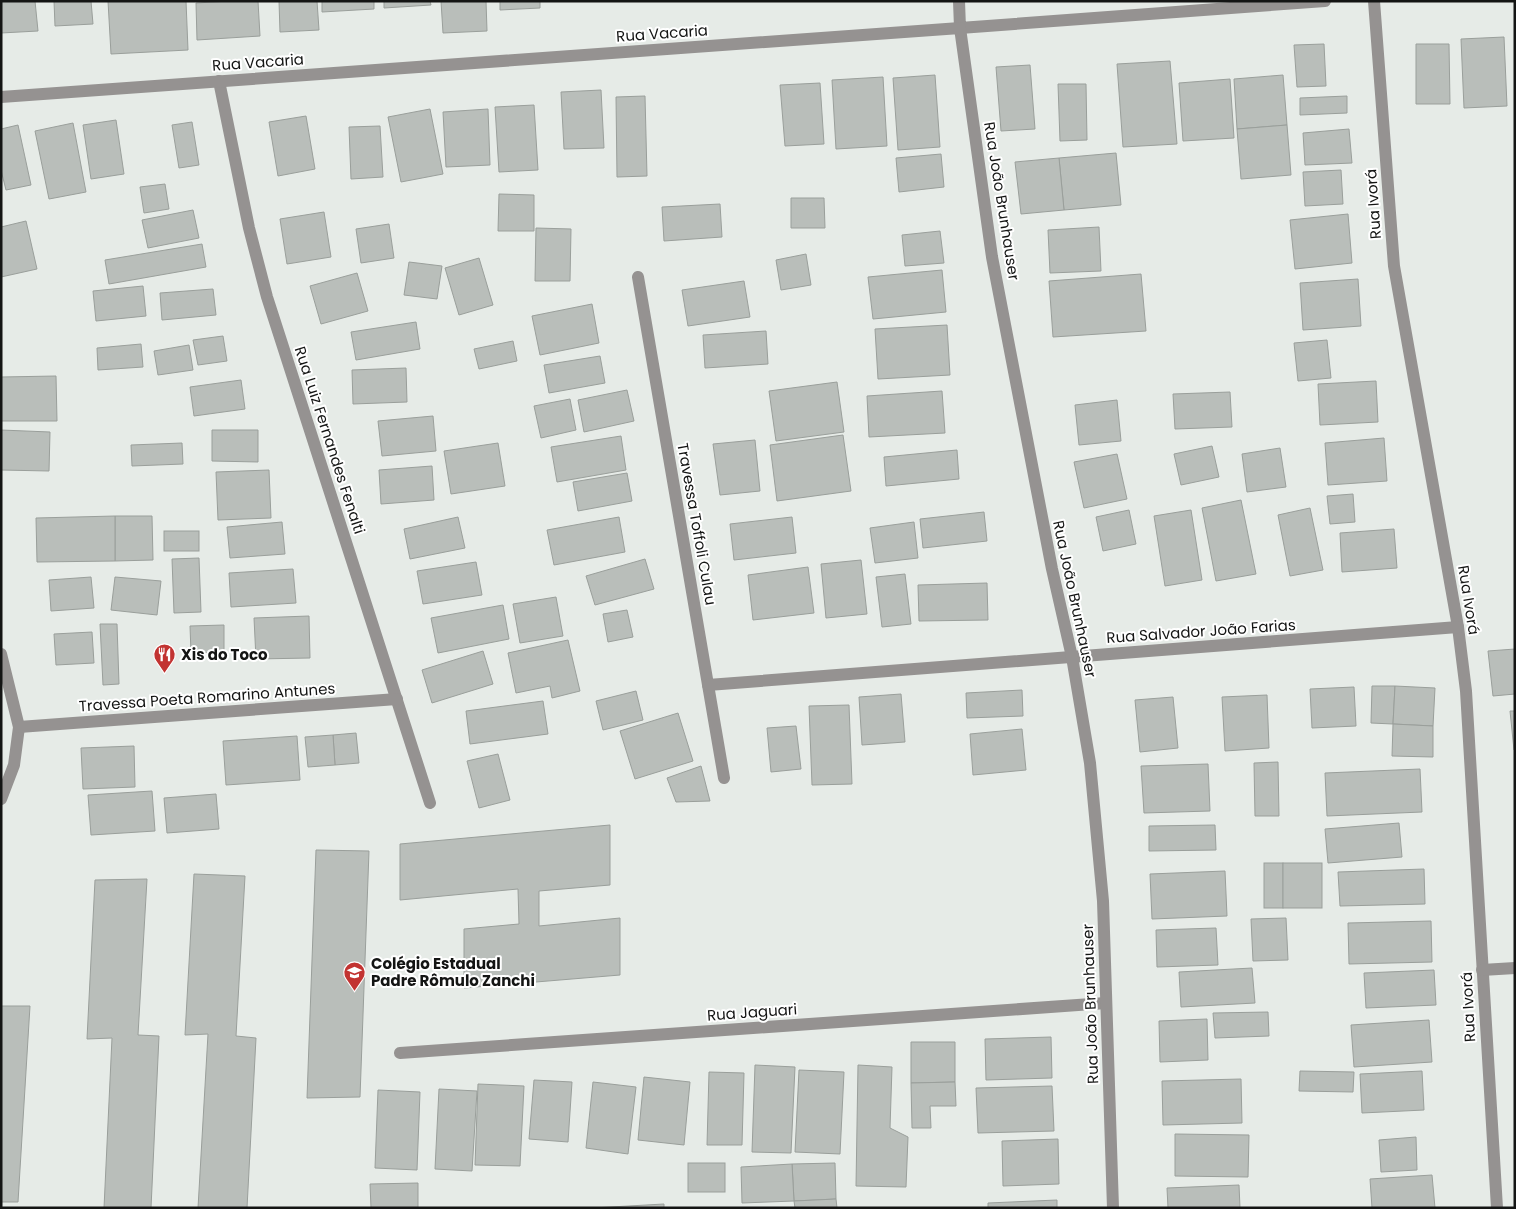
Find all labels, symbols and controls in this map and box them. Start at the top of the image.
street label: Rua Vacaria [615,19,709,47]
street label: Rua Vacaria [211,48,305,76]
street label: Rua João Brunhauser [979,120,1025,282]
street label: Rua Ivorá [1360,168,1386,240]
street label: Rua Luiz Fernandes Fenalti [290,344,370,536]
street label: Travessa Toffoli Culau [672,441,722,607]
street label: Rua João Brunhauser [1048,518,1102,680]
street label: Rua Ivorá [1453,564,1485,636]
street label: Rua Salvador João Farias [1106,614,1296,648]
restaurant icon: Xis do Toco [153,642,177,673]
place label: Xis do Toco [181,644,268,665]
street label: Travessa Poeta Romarino Antunes [78,678,336,716]
street label: Rua João Brunhauser [1077,923,1103,1084]
place label: Colégio Estadual Padre Rômulo Zanchi [371,953,535,991]
school or university icon: Colégio Estadual Padre Rômulo Zanchi [343,960,367,991]
street label: Rua Ivorá [1456,971,1480,1043]
street label: Rua Jaguari [706,998,798,1026]

